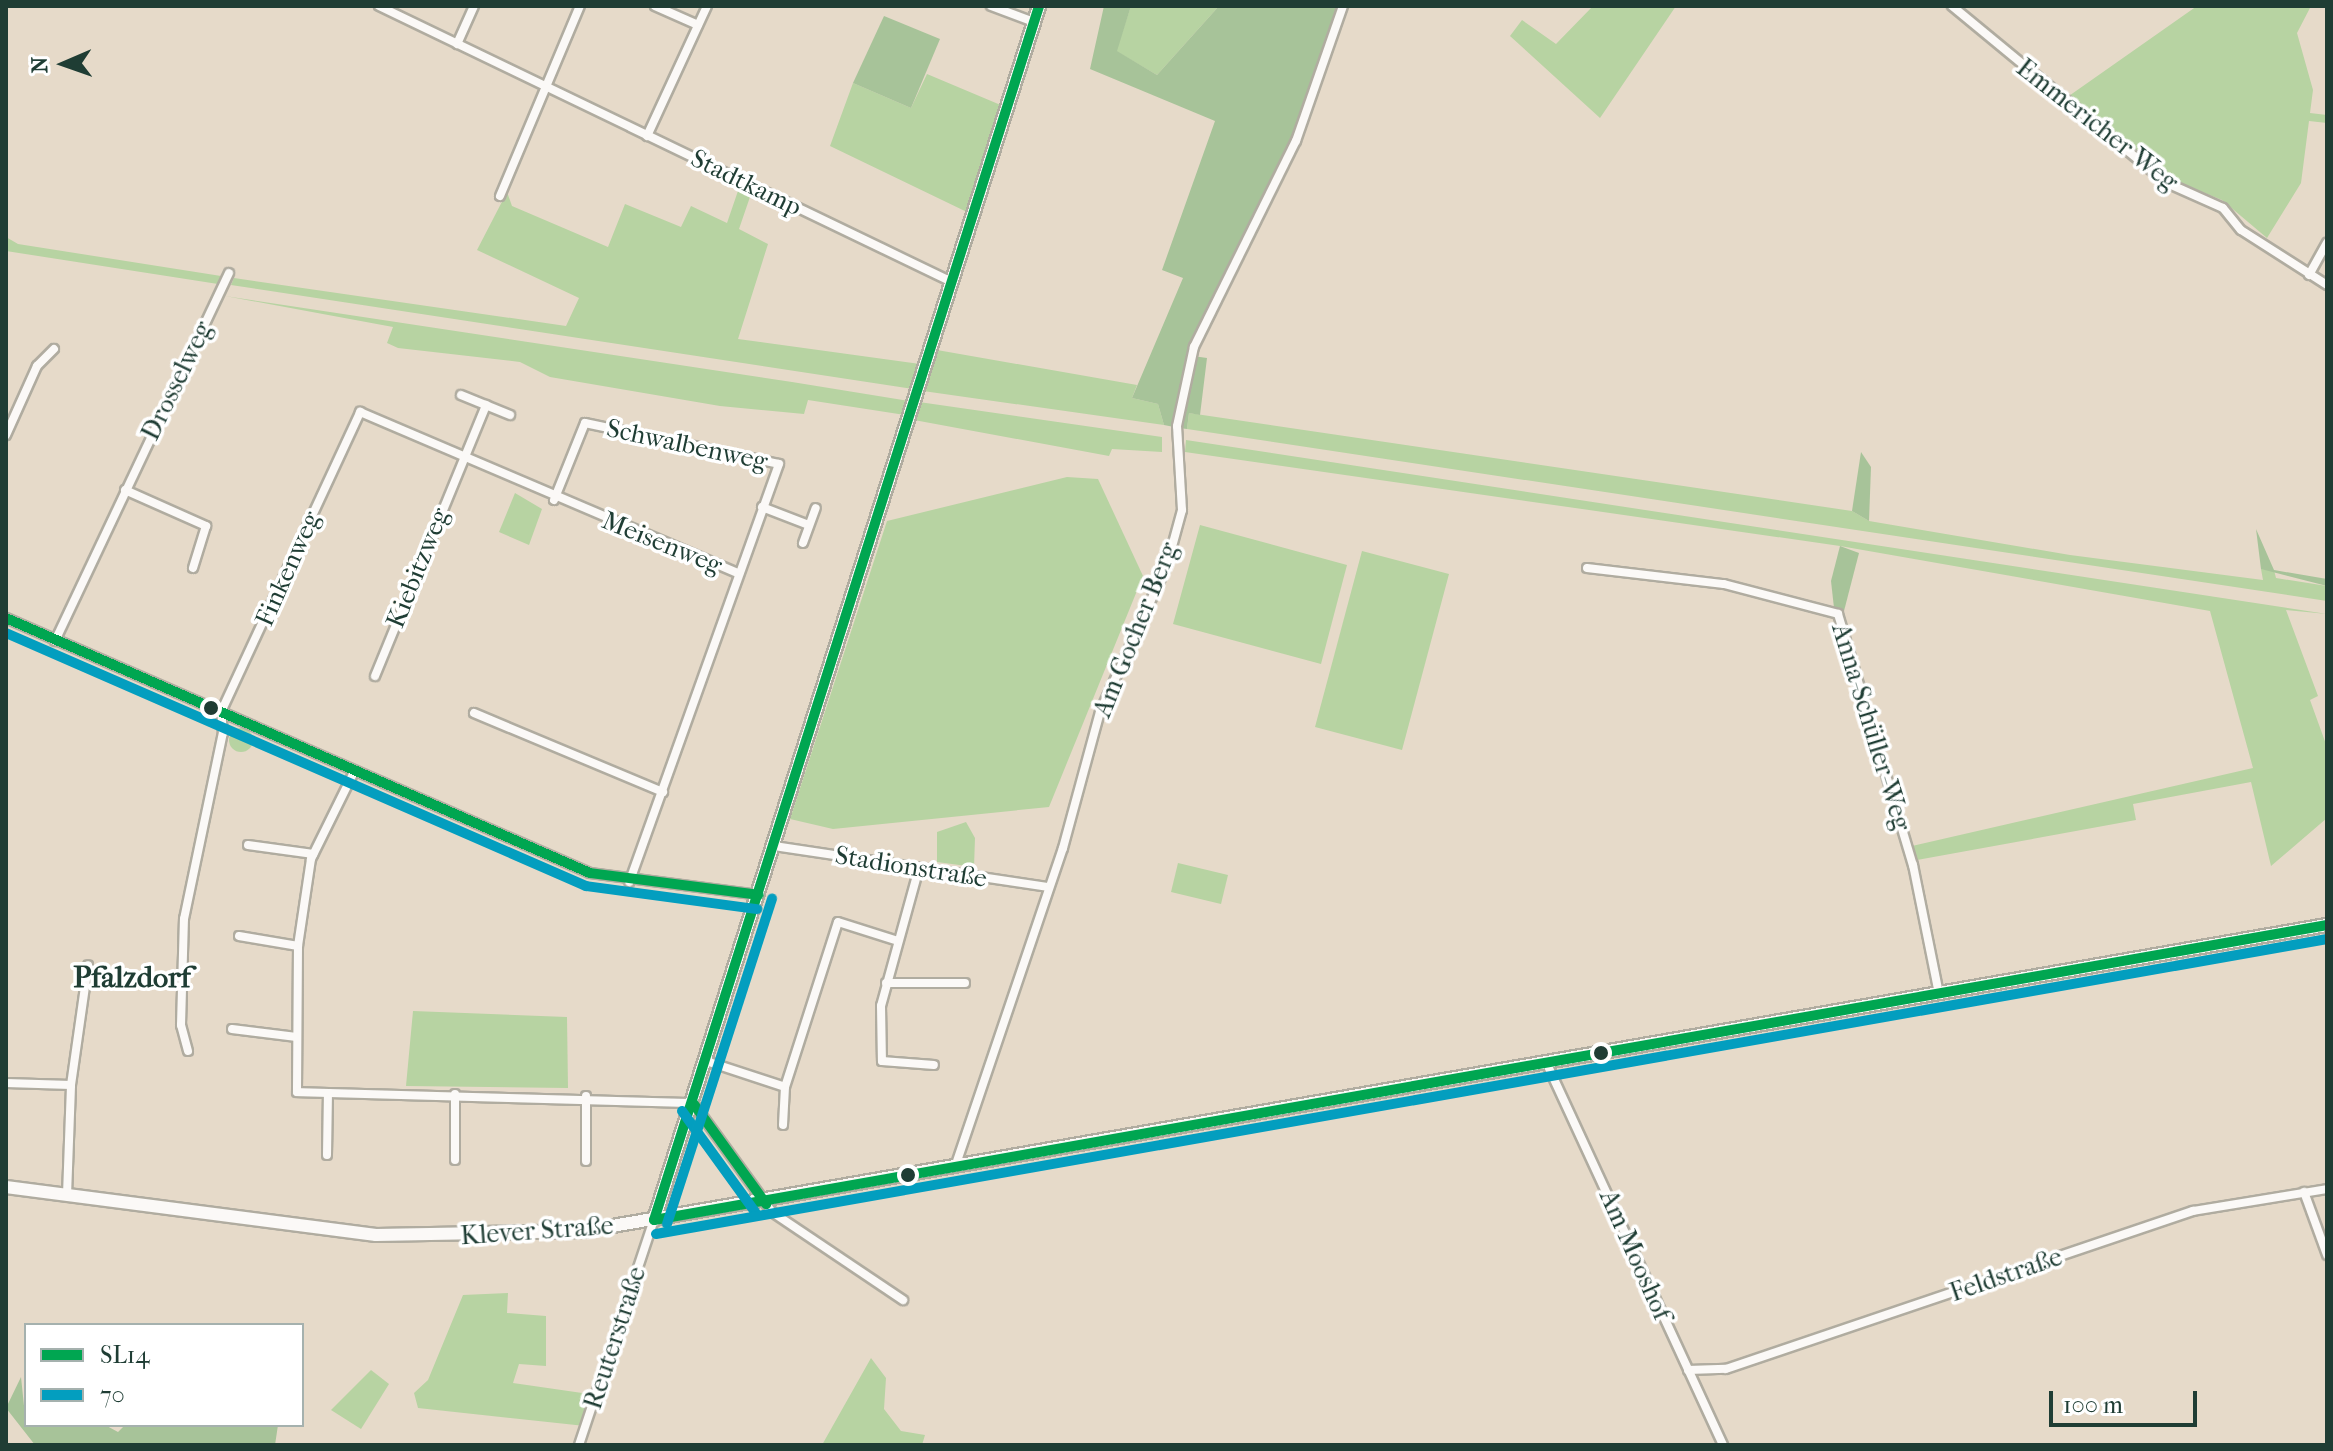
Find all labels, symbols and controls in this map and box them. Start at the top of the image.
north arrow [24,24,104,104]
street label: Emmericher Weg [2010,52,2184,198]
text: N [27,56,53,74]
street label: Stadtkamp [686,143,806,223]
street label: Drosselweg [135,316,219,446]
street label: Schwalbenweg [604,413,770,477]
street label: Kiebitzweg [380,503,456,633]
street label: Meisenweg [597,505,727,581]
street label: Finkenweg [249,507,327,631]
street label: Am Gocher Berg [1087,538,1185,722]
street label: Anna-Schüller-Weg [1825,620,1917,834]
unlabelled marker [203,700,219,716]
street label: Stadionstraße [833,840,989,894]
district label: Pfalzdorf [73,960,191,996]
unlabelled marker [1593,1045,1609,1061]
unlabelled marker [900,1167,916,1183]
street label: Am Mooshof [1592,1185,1678,1325]
street label: Klever Straße [459,1210,615,1252]
street label: Feldstraße [1946,1241,2066,1309]
street label: Reuterstraße [577,1263,653,1413]
legend [24,1323,304,1427]
text: SL14 [100,1341,150,1369]
scale bar [2053,1375,2201,1425]
text: 70 [100,1381,125,1409]
text: 100 m [2063,1391,2123,1419]

